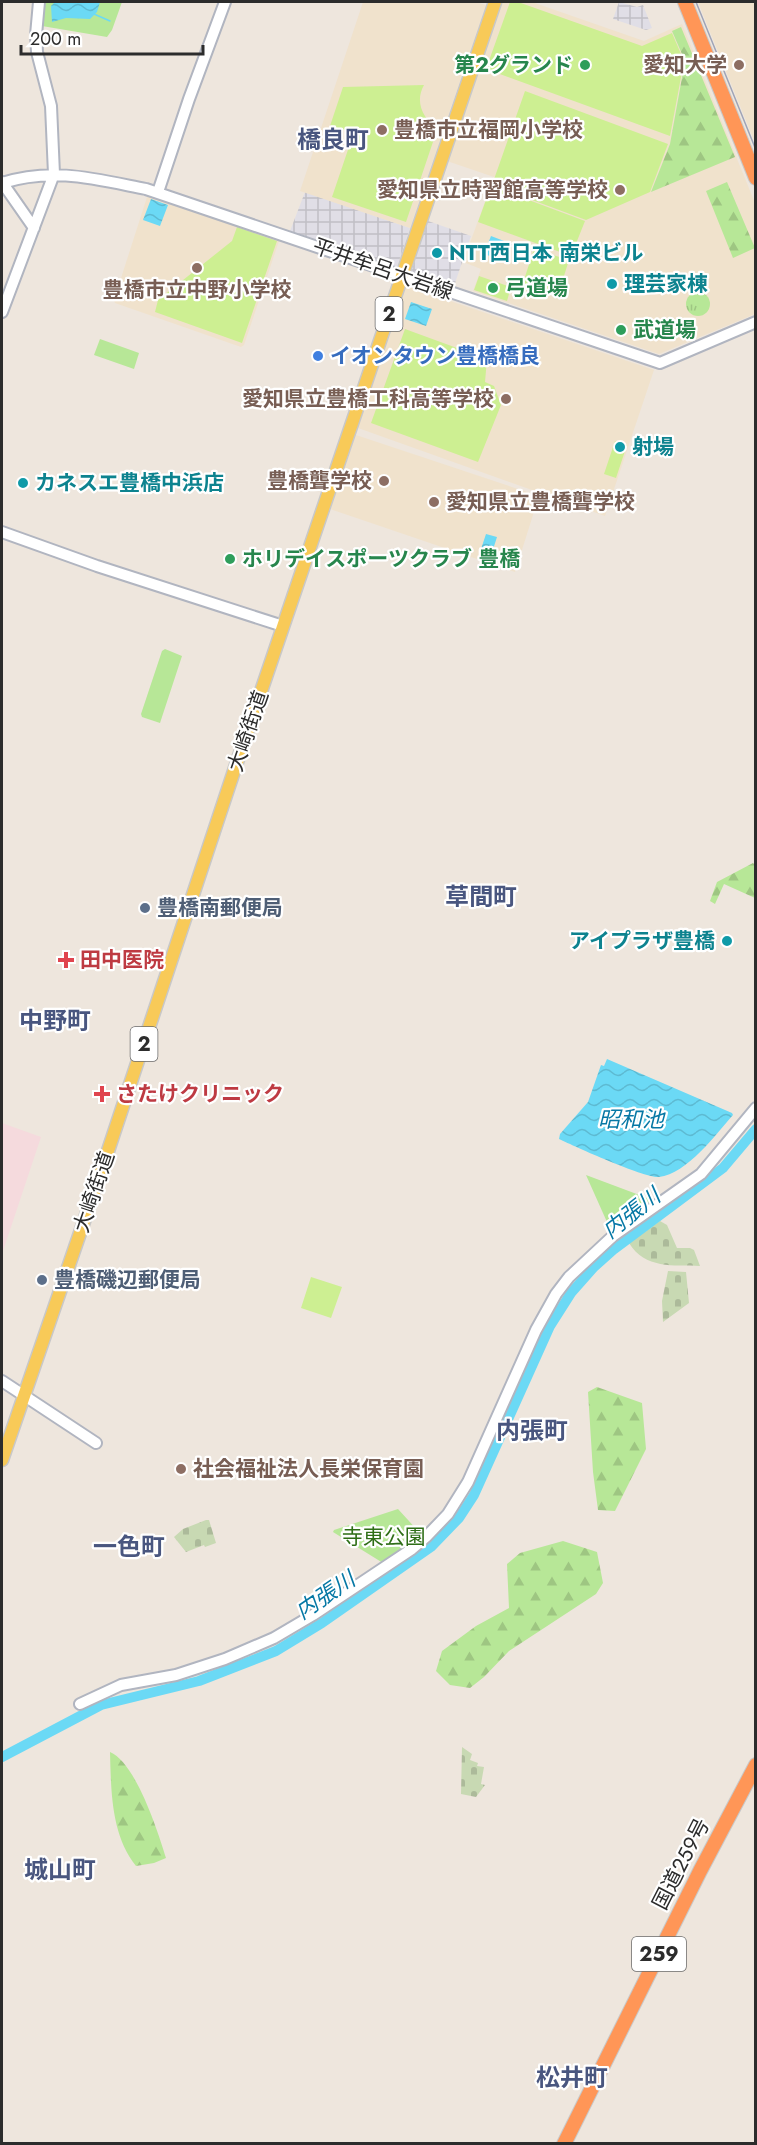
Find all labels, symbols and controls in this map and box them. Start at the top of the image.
scale bar [21,18,202,56]
text: 200 m [30,26,81,52]
place label: 第2グランド [454,50,573,80]
place label: 愛知大学 [643,50,727,80]
marker: 第2グランド [578,58,592,72]
marker: 愛知大学 [732,58,746,72]
place label: 豊橋市立福岡小学校 [394,115,583,145]
district label: 橋良町 [297,122,369,157]
marker: 豊橋市立福岡小学校 [375,123,389,137]
place label: 愛知県立時習館高等学校 [377,175,608,205]
marker: 愛知県立時習館高等学校 [613,183,627,197]
street label: 平井牟呂大岩線 [309,231,457,307]
place label: NTT西日本 南栄ビル [449,238,643,268]
marker: NTT西日本 南栄ビル [430,246,444,260]
marker: 豊橋市立中野小学校 [190,261,204,275]
place label: 理芸家棟 [624,269,708,299]
place label: 弓道場 [505,273,568,303]
place label: 豊橋市立中野小学校 [103,275,292,305]
marker: 理芸家棟 [605,277,619,291]
marker: 弓道場 [486,281,500,295]
road number: 2 [376,297,402,331]
place label: 武道場 [633,315,696,345]
marker: 武道場 [614,323,628,337]
place label: イオンタウン豊橋橋良 [330,341,540,371]
marker: イオンタウン豊橋橋良 [311,349,325,363]
place label: 愛知県立豊橋工科高等学校 [242,384,494,414]
marker: 愛知県立豊橋工科高等学校 [499,392,513,406]
place label: 射場 [632,432,674,462]
marker: 射場 [613,440,627,454]
place label: 豊橋聾学校 [267,466,372,496]
place label: カネスエ豊橋中浜店 [35,468,224,498]
marker: 豊橋聾学校 [377,474,391,488]
marker: カネスエ豊橋中浜店 [16,476,30,490]
place label: 愛知県立豊橋聾学校 [446,487,635,517]
marker: 愛知県立豊橋聾学校 [427,495,441,509]
place label: ホリデイスポーツクラブ 豊橋 [242,544,520,574]
marker: ホリデイスポーツクラブ 豊橋 [223,552,237,566]
street label: 大崎街道 [220,686,276,776]
district label: 草間町 [445,879,517,914]
place label: 豊橋南郵便局 [157,893,283,923]
marker: 豊橋南郵便局 [138,901,152,915]
place label: アイプラザ豊橋 [569,926,715,956]
marker: アイプラザ豊橋 [720,934,734,948]
place label: 田中医院 [80,945,164,975]
marker: 田中医院 [57,951,75,969]
district label: 中野町 [19,1003,91,1038]
road number: 2 [130,1027,158,1061]
place label: さたけクリニック [116,1079,284,1109]
marker: さたけクリニック [93,1085,111,1103]
water label: 昭和池 [598,1103,666,1135]
street label: 大崎街道 [66,1147,122,1237]
water label: 内張川 [595,1179,668,1246]
place label: 豊橋磯辺郵便局 [54,1265,201,1295]
marker: 豊橋磯辺郵便局 [35,1273,49,1287]
district label: 内張町 [496,1413,568,1448]
place label: 社会福祉法人長栄保育園 [193,1454,424,1484]
marker: 社会福祉法人長栄保育園 [174,1462,188,1476]
park label: 寺東公園 [342,1522,426,1552]
district label: 一色町 [93,1529,165,1564]
water label: 内張川 [289,1562,363,1627]
street label: 国道259号 [645,1813,717,1915]
district label: 城山町 [24,1852,96,1887]
road number: 259 [632,1937,686,1971]
district label: 松井町 [536,2060,608,2095]

